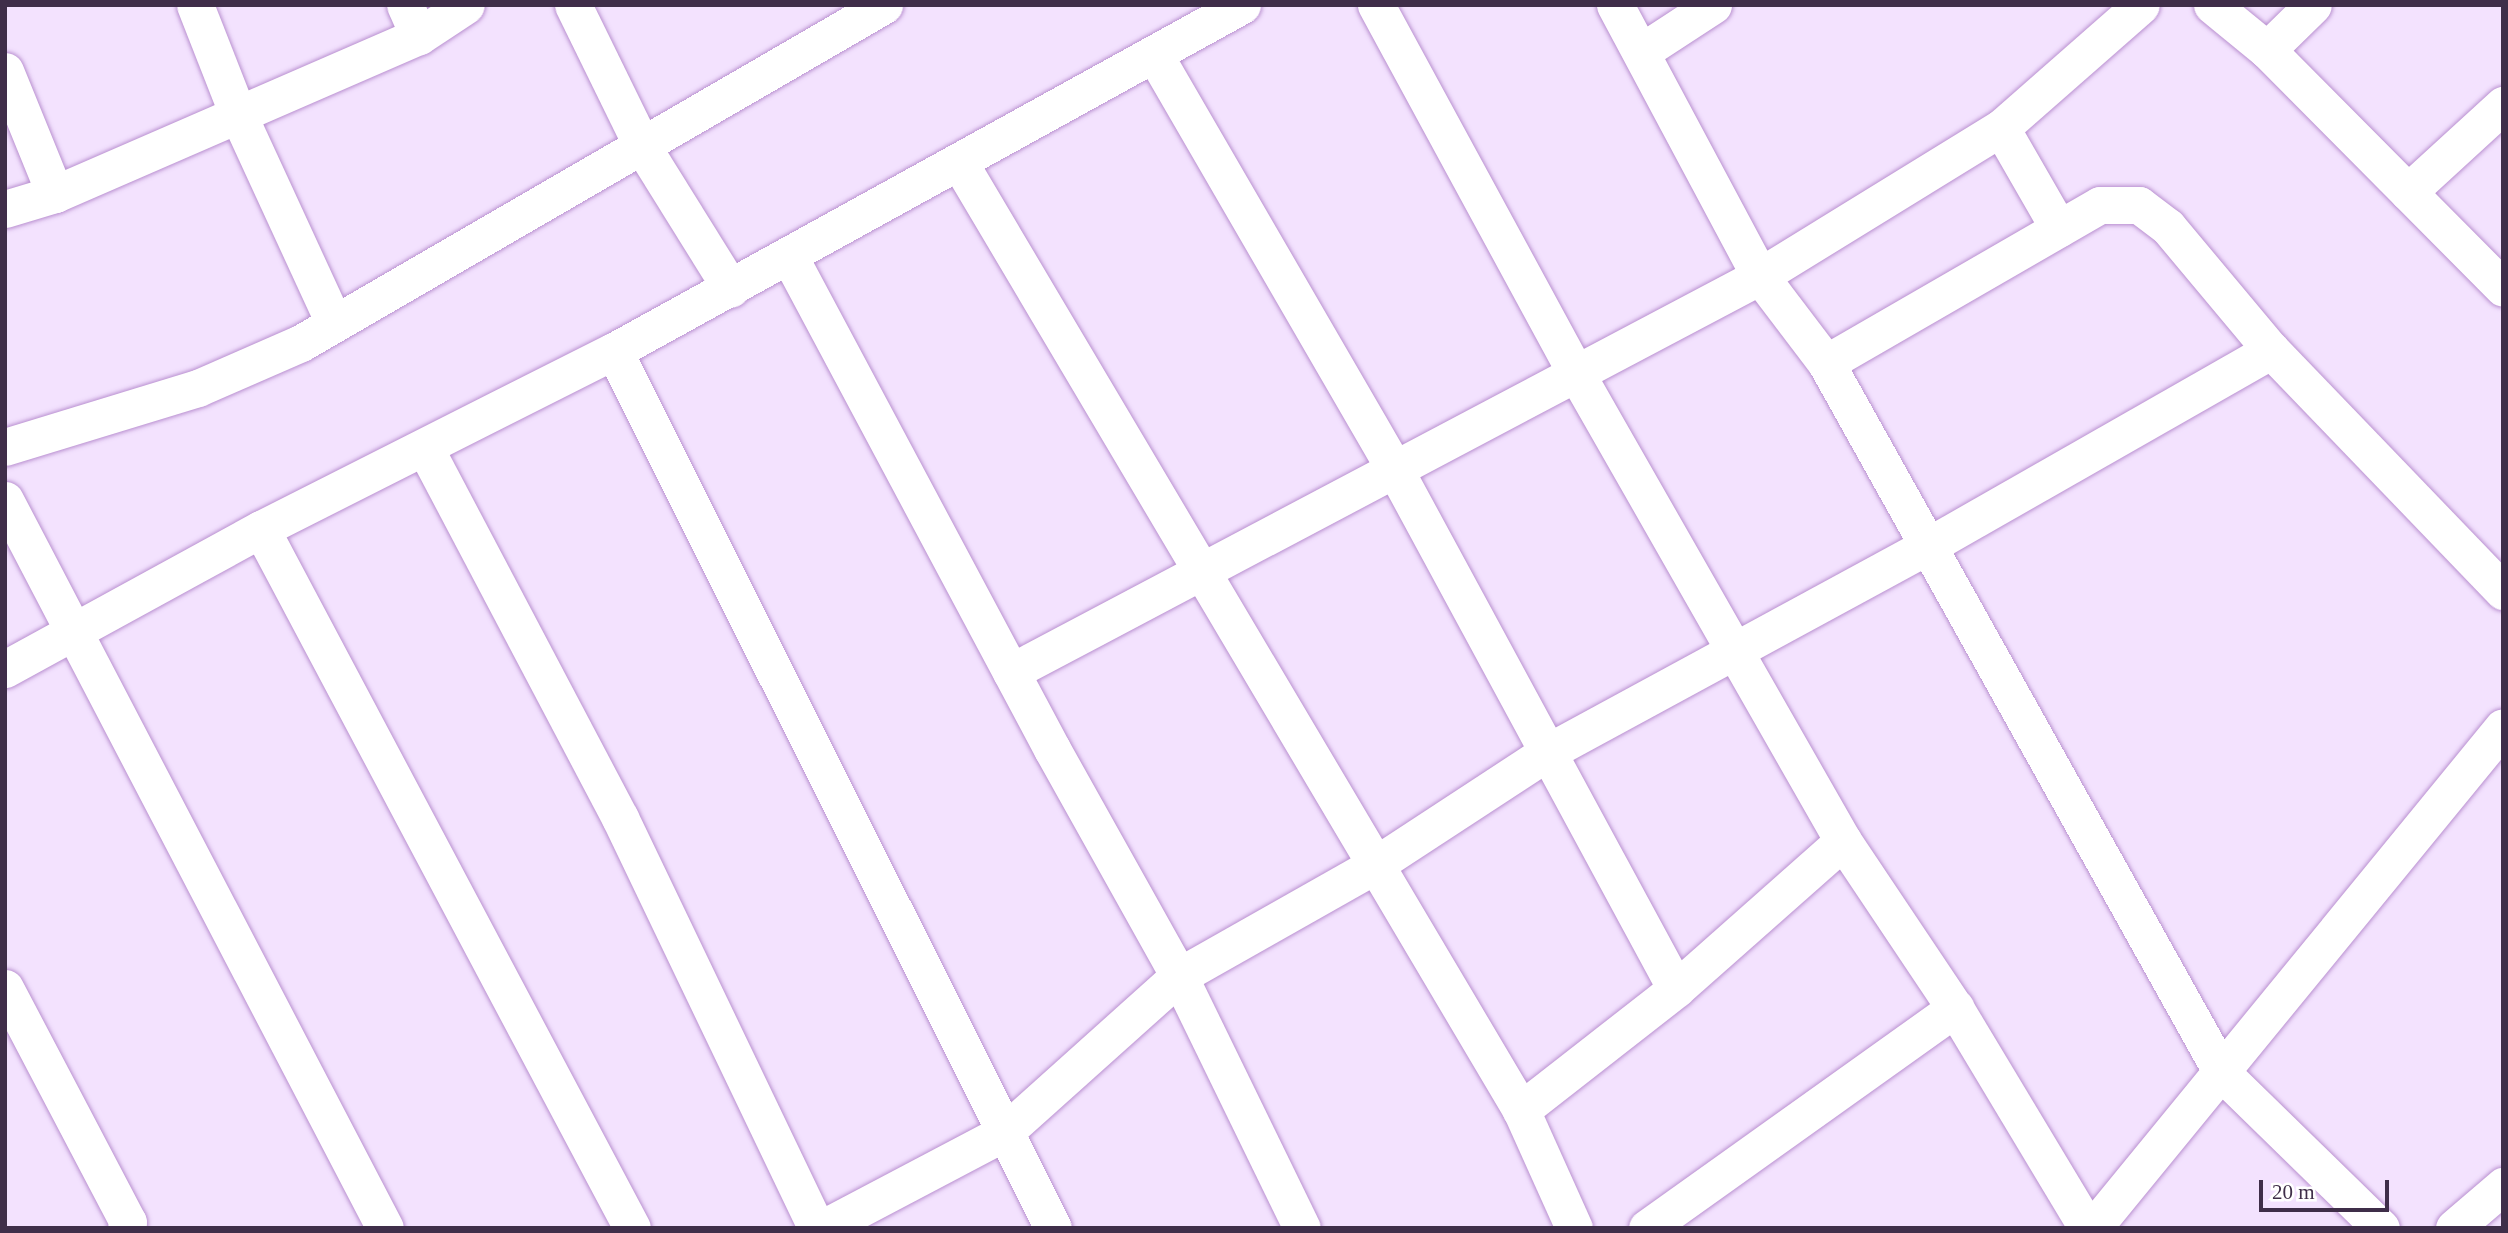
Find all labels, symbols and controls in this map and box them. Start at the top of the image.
scale bar [2263,1166,2392,1210]
text: 20 m [2272,1180,2315,1204]

